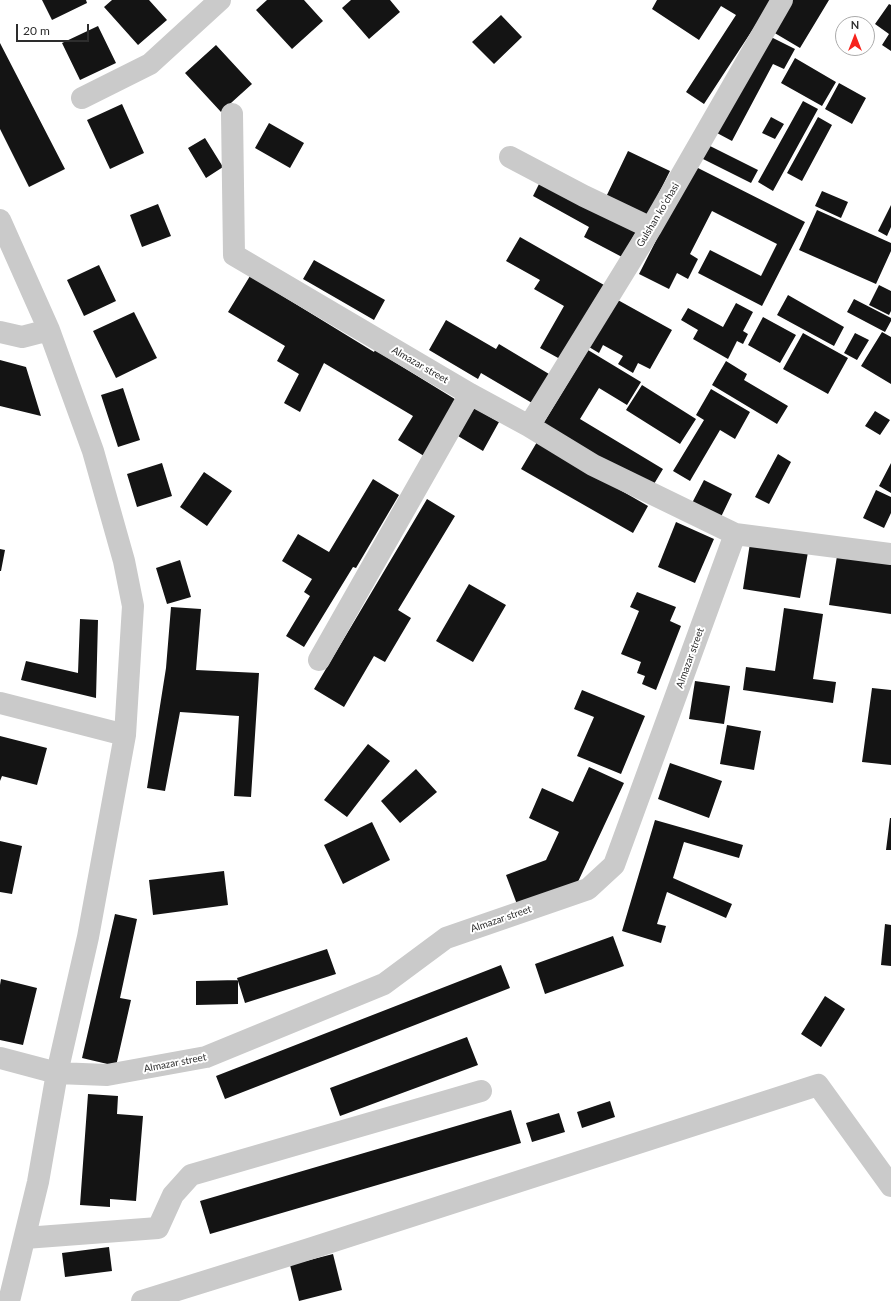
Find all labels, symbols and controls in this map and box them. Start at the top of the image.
scale bar [18,16,91,42]
north arrow [835,16,875,56]
text: N [851,18,859,31]
text: 20 m [23,23,50,38]
street label: Gulshan koʻchasi [634,181,682,249]
street label: Almazar street [390,344,450,386]
street label: Almazar street [674,626,706,690]
street label: Almazar street [469,903,533,935]
street label: Almazar street [143,1051,207,1075]

